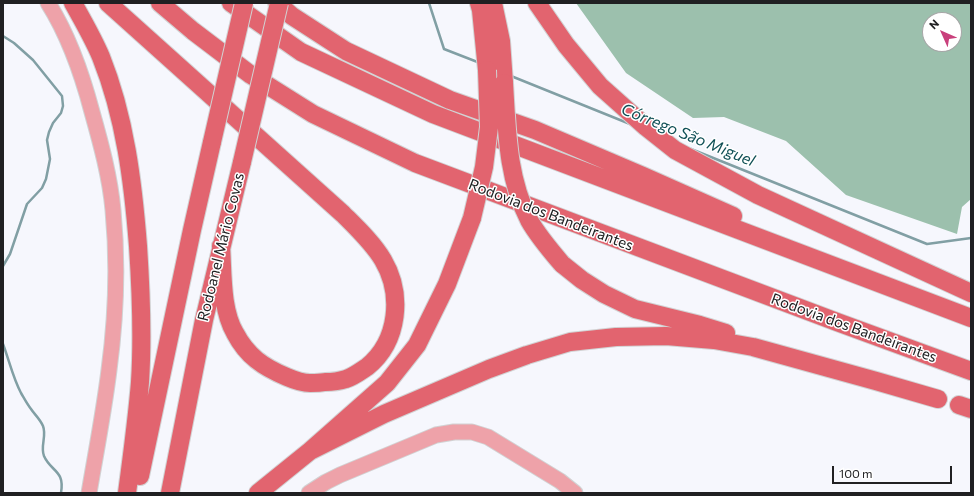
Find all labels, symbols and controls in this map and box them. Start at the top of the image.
north arrow [922,12,962,52]
text: N [926,16,941,31]
water label: Córrego São Miguel [618,99,758,171]
street label: Rodoanel Mário Covas [194,171,248,323]
street label: Rodovia dos Bandeirantes [466,175,636,255]
street label: Rodovia dos Bandeirantes [769,290,939,366]
scale bar [834,458,954,484]
text: 100 m [839,466,873,480]

